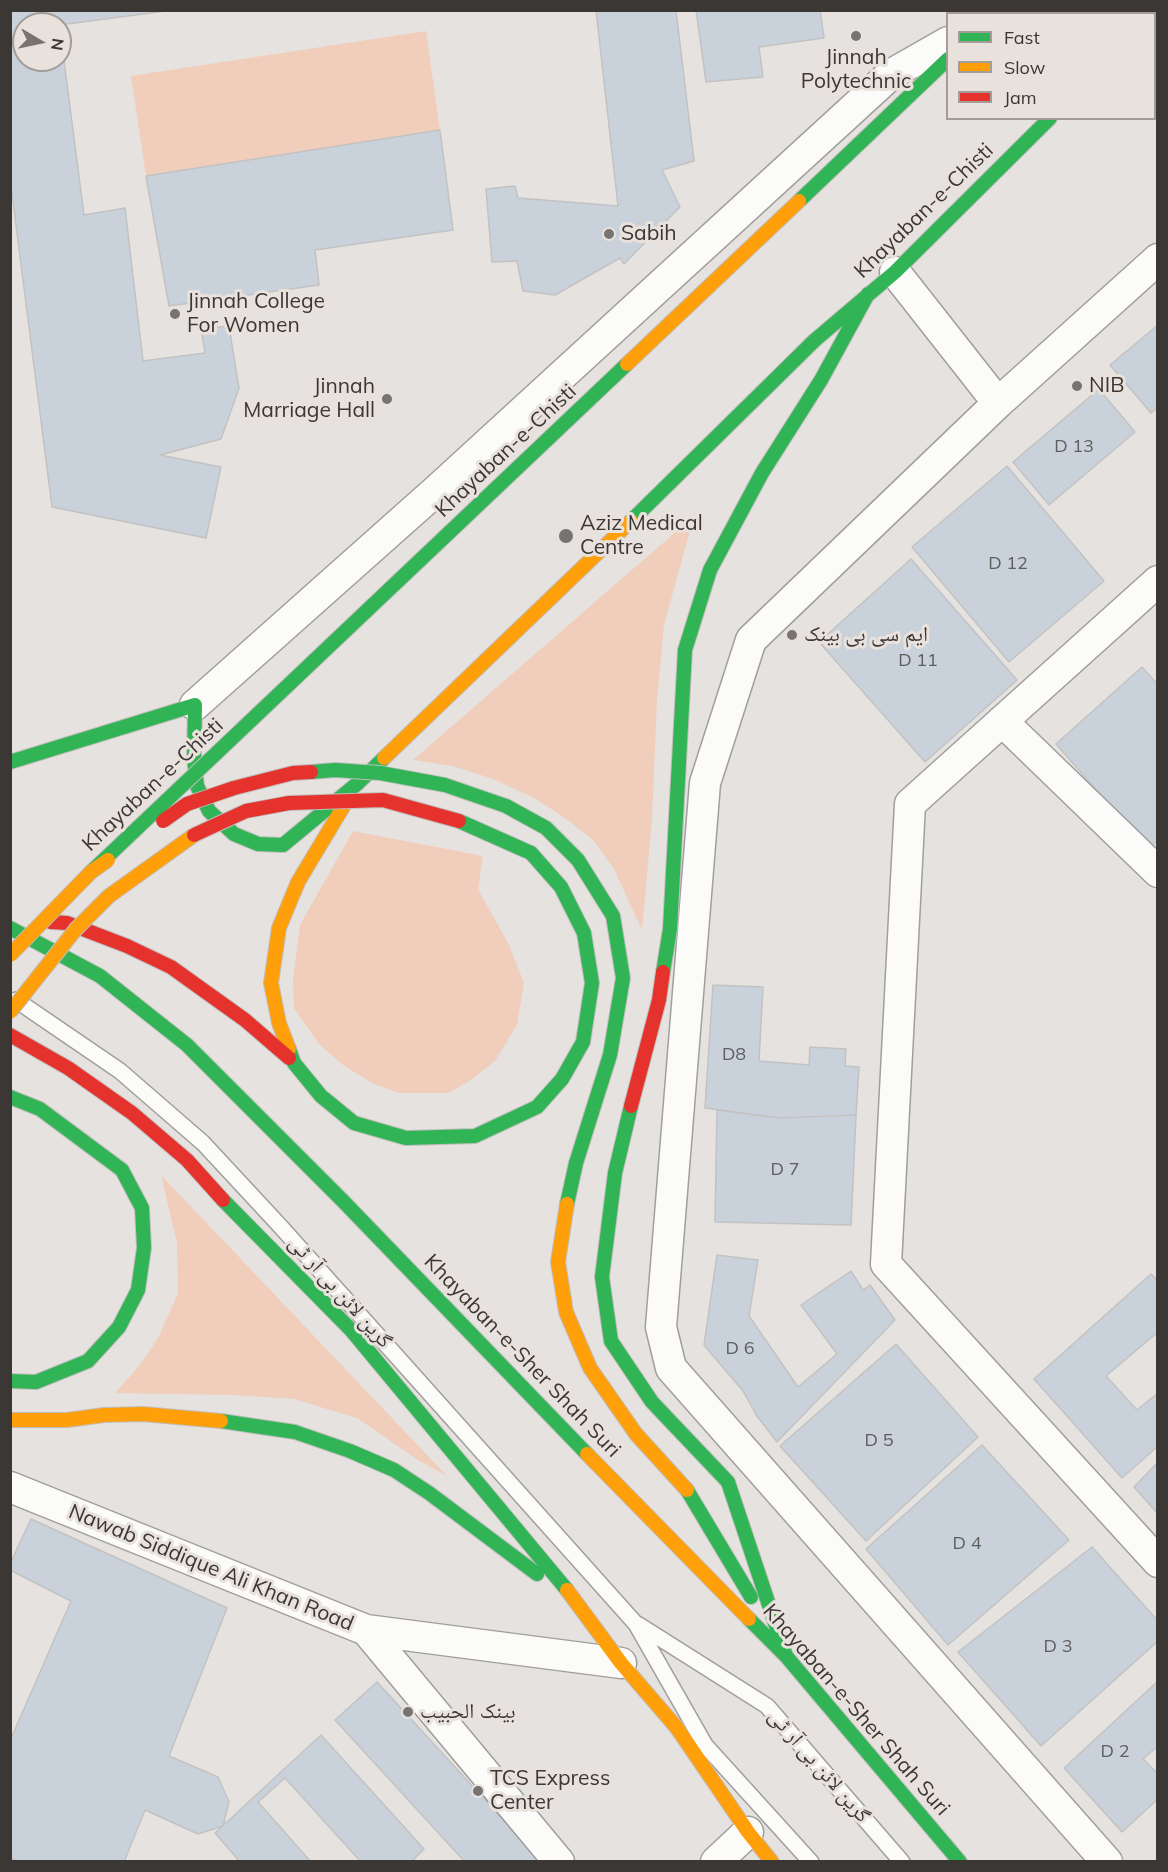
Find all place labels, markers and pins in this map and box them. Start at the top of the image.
marker: Jinnah Polytechnic [849,29,863,43]
place label: Jinnah Polytechnic [801,45,911,95]
place label: Sabih [621,221,677,247]
marker: Sabih [602,227,616,241]
place label: Jinnah College For Women [187,289,325,339]
marker: Jinnah College For Women [168,307,182,321]
place label: NIB [1089,373,1124,399]
place label: Jinnah Marriage Hall [243,374,375,424]
marker: NIB [1070,379,1084,393]
marker: Jinnah Marriage Hall [380,392,394,406]
place label: Aziz Medical Centre [580,511,703,561]
marker: Aziz Medical Centre [557,527,575,545]
place label: ایم سی بی بینک [804,622,928,648]
marker: ایم سی بی بینک [785,628,799,642]
place label: بينک الحبيب [420,1699,516,1725]
marker: بينک الحبيب [401,1705,415,1719]
place label: TCS Express Center [490,1766,610,1816]
marker: TCS Express Center [471,1784,485,1798]

